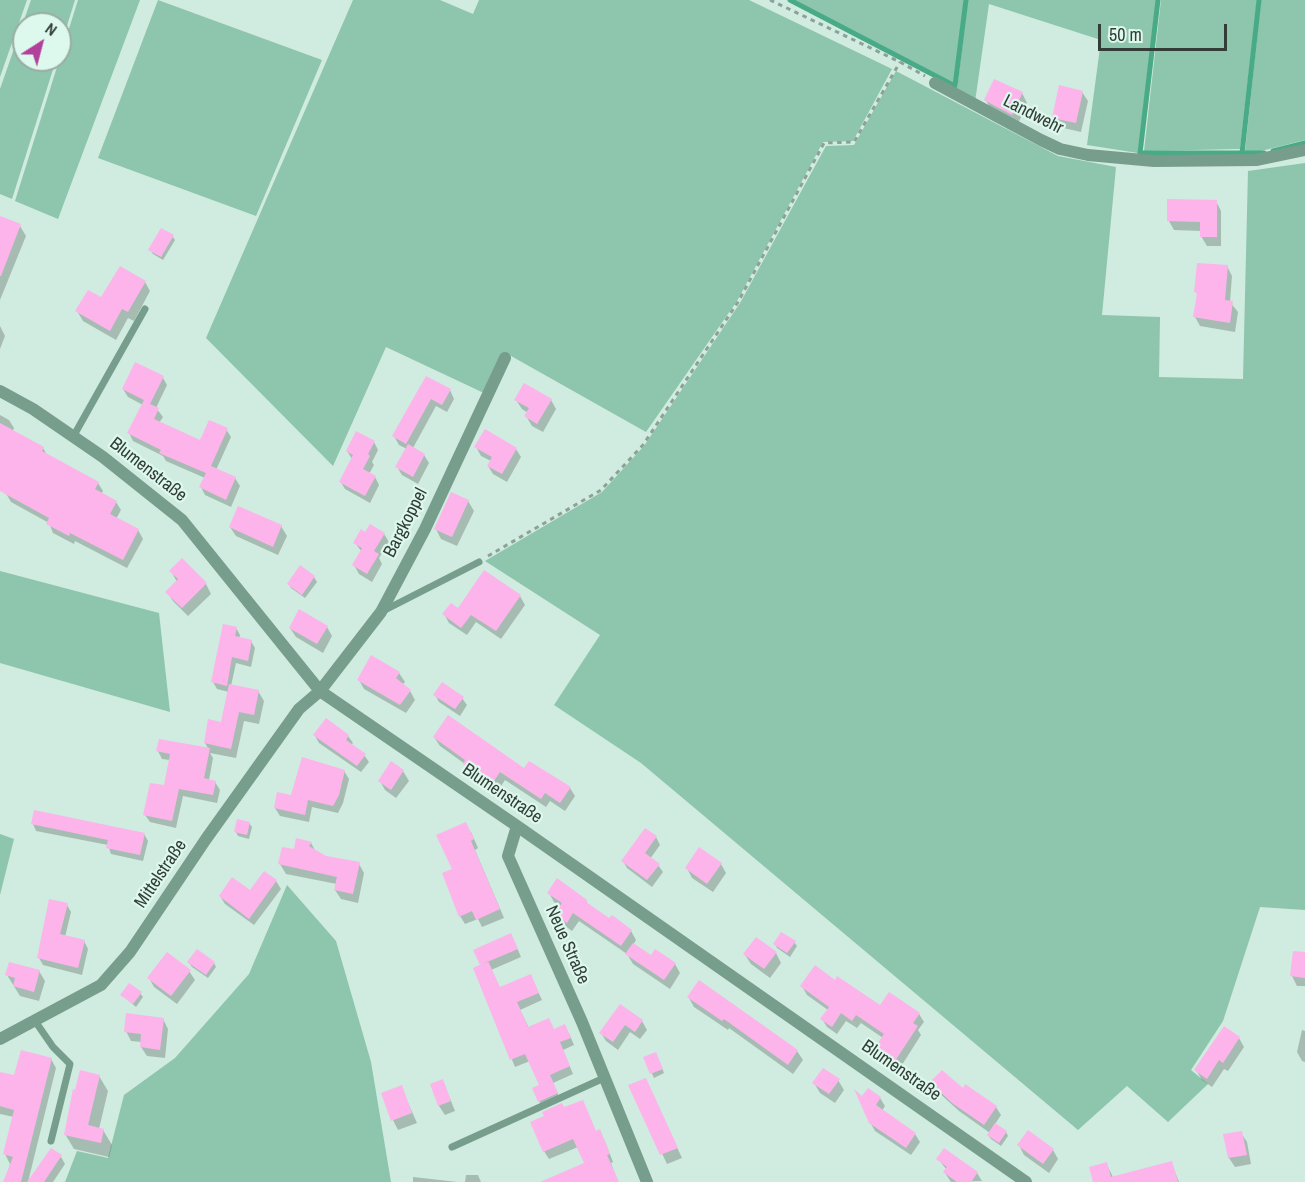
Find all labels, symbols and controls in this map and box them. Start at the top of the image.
north arrow [12,12,72,72]
scale bar [1101,12,1230,50]
text: N [41,17,62,41]
text: 50 m [1109,22,1142,47]
street label: Landwehr [999,91,1067,139]
street label: Blumenstraße [105,433,191,507]
street label: Bargkoppel [379,485,433,561]
street label: Blumenstraße [458,759,546,829]
street label: Mittelstraße [130,836,192,912]
street label: Neue Straße [540,902,594,988]
street label: Blumenstraße [857,1036,945,1106]

